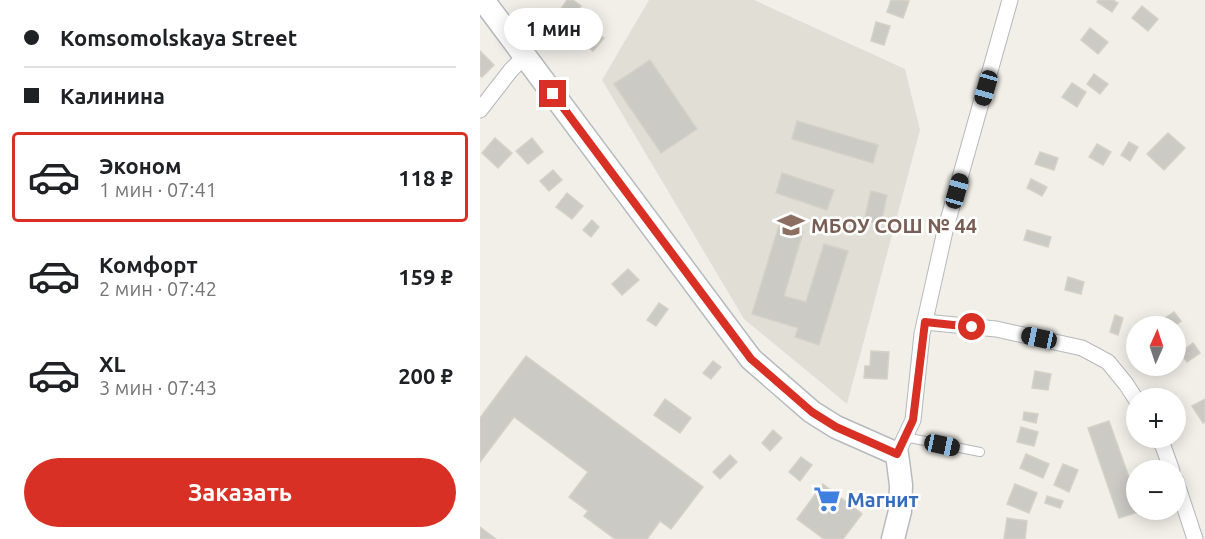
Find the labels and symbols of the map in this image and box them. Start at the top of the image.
callout: 1 мин [503,7,602,49]
car [972,68,1000,108]
route end [539,80,566,107]
car [943,171,971,211]
school or university icon: МБОУ СОШ № 44 [776,210,806,240]
place label: МБОУ СОШ № 44 [811,214,977,237]
route start [958,313,985,340]
north arrow [1126,316,1186,376]
car [1020,325,1058,351]
car [923,432,961,458]
supermarket icon: Магнит [812,484,842,514]
place label: Магнит [847,488,919,511]

